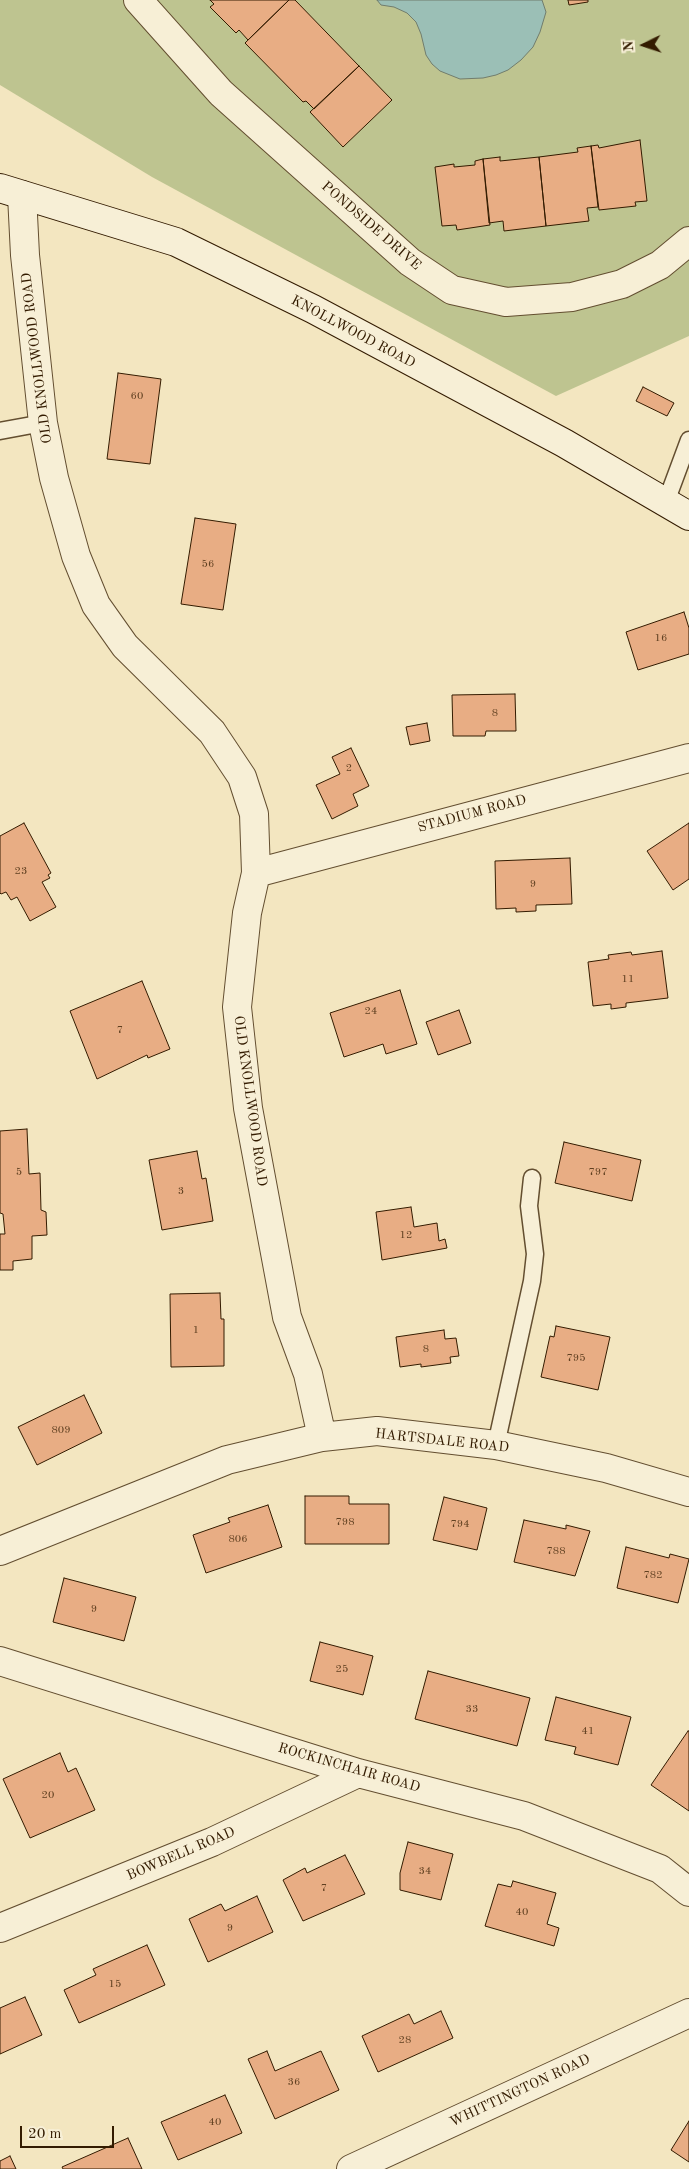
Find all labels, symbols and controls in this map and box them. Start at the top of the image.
north arrow [619,20,669,70]
text: N [622,40,636,52]
street label: PONDSIDE DRIVE [318,178,424,274]
street label: OLD KNOLLWOOD ROAD [18,271,56,445]
street label: KNOLLWOOD ROAD [288,292,418,372]
house number: 60 [131,389,143,403]
house number: 56 [202,557,214,571]
house number: 16 [655,631,667,645]
house number: 8 [492,706,498,720]
house number: 2 [346,761,352,775]
street label: STADIUM ROAD [416,791,528,837]
house number: 23 [15,864,27,878]
house number: 9 [530,877,536,891]
house number: 11 [622,972,634,986]
house number: 24 [365,1004,377,1018]
street label: OLD KNOLLWOOD ROAD [230,1015,270,1187]
house number: 7 [117,1023,123,1037]
house number: 5 [16,1165,22,1179]
house number: 797 [588,1165,608,1179]
house number: 3 [178,1184,184,1198]
house number: 12 [400,1228,412,1242]
house number: 1 [193,1323,199,1337]
house number: 8 [423,1342,429,1356]
house number: 795 [566,1351,586,1365]
house number: 809 [51,1423,71,1437]
street label: HARTSDALE ROAD [374,1426,510,1456]
house number: 798 [335,1515,355,1529]
house number: 794 [450,1517,470,1531]
house number: 806 [228,1532,248,1546]
house number: 788 [546,1544,566,1558]
house number: 782 [643,1568,663,1582]
house number: 9 [91,1602,97,1616]
house number: 25 [336,1662,348,1676]
house number: 33 [466,1702,478,1716]
house number: 41 [582,1724,594,1738]
street label: ROCKINCHAIR ROAD [276,1740,422,1796]
house number: 20 [42,1788,54,1802]
street label: BOWBELL ROAD [124,1824,238,1884]
house number: 34 [419,1864,431,1878]
house number: 7 [321,1881,327,1895]
house number: 40 [516,1905,528,1919]
house number: 9 [227,1921,233,1935]
house number: 15 [109,1977,121,1991]
house number: 28 [399,2033,411,2047]
street label: WHITTINGTON ROAD [447,2051,593,2131]
house number: 36 [288,2075,300,2089]
house number: 40 [209,2115,221,2129]
scale bar [22,2116,116,2148]
text: 20 m [28,2127,62,2142]

